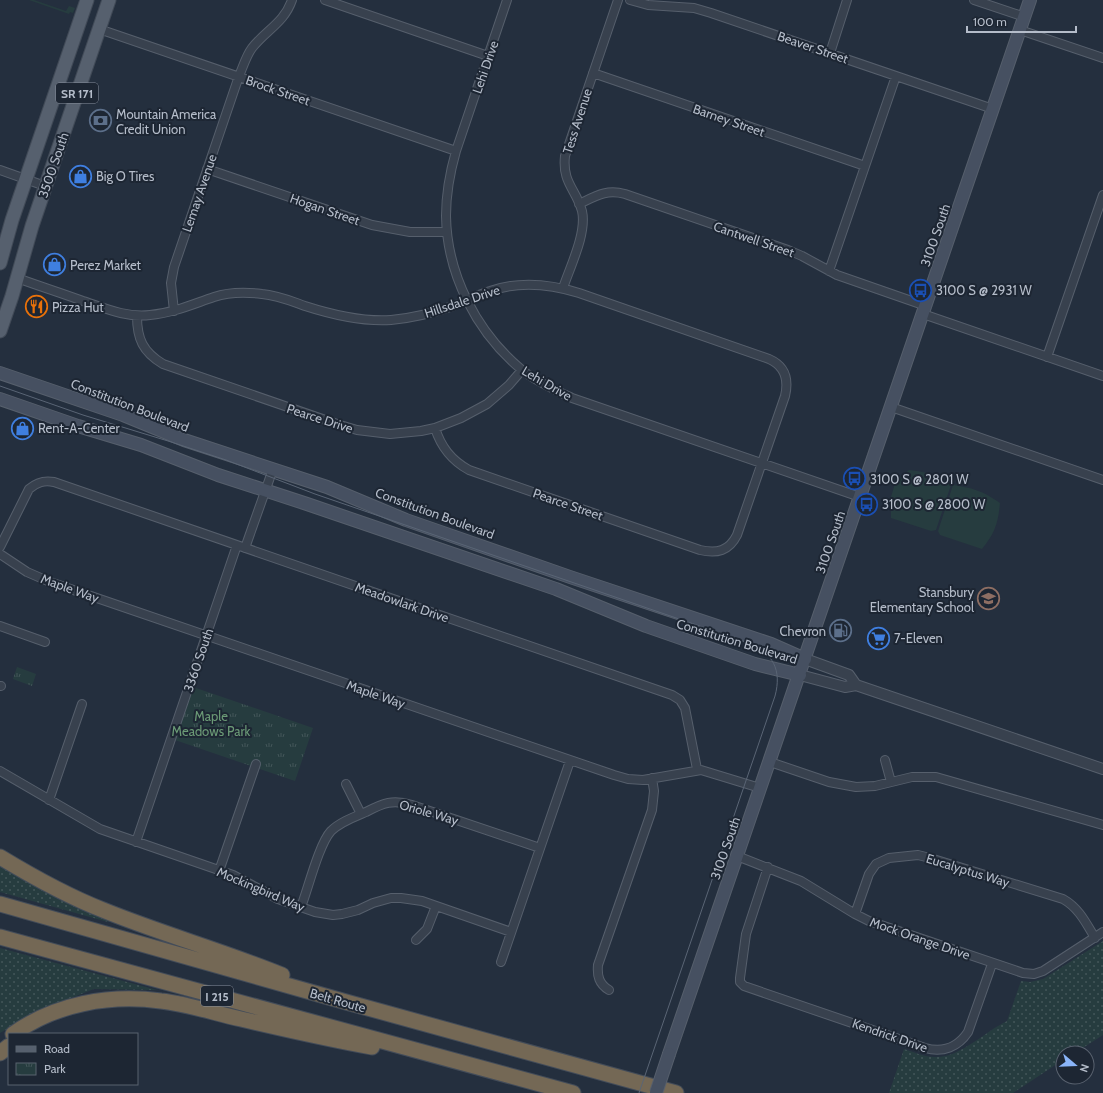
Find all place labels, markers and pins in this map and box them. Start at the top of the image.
place label: Mountain America Credit Union [116,106,217,137]
bank icon: Mountain America Credit Union [87,108,113,134]
shop icon: Big O Tires [68,163,94,189]
place label: Big O Tires [96,168,155,184]
shop icon: Perez Market [41,252,67,278]
place label: Perez Market [70,257,142,273]
bus stop icon: 3100 S @ 2931 W [907,277,933,303]
place label: 3100 S @ 2931 W [936,282,1033,298]
restaurant icon: Pizza Hut [24,294,50,320]
place label: Pizza Hut [52,299,104,315]
shop icon: Rent-A-Center [10,415,36,441]
place label: Rent-A-Center [38,420,120,436]
bus stop icon: 3100 S @ 2801 W [842,466,868,492]
place label: 3100 S @ 2801 W [870,471,969,487]
bus stop icon: 3100 S @ 2800 W [854,491,880,517]
place label: 3100 S @ 2800 W [882,496,986,512]
place label: Stansbury Elementary School [870,584,974,615]
school or university icon: Stansbury Elementary School [976,586,1002,612]
fuel station icon: Chevron [828,618,854,644]
place label: Chevron [780,623,826,639]
supermarket icon: 7-Eleven [866,625,892,651]
place label: 7-Eleven [894,630,943,646]

